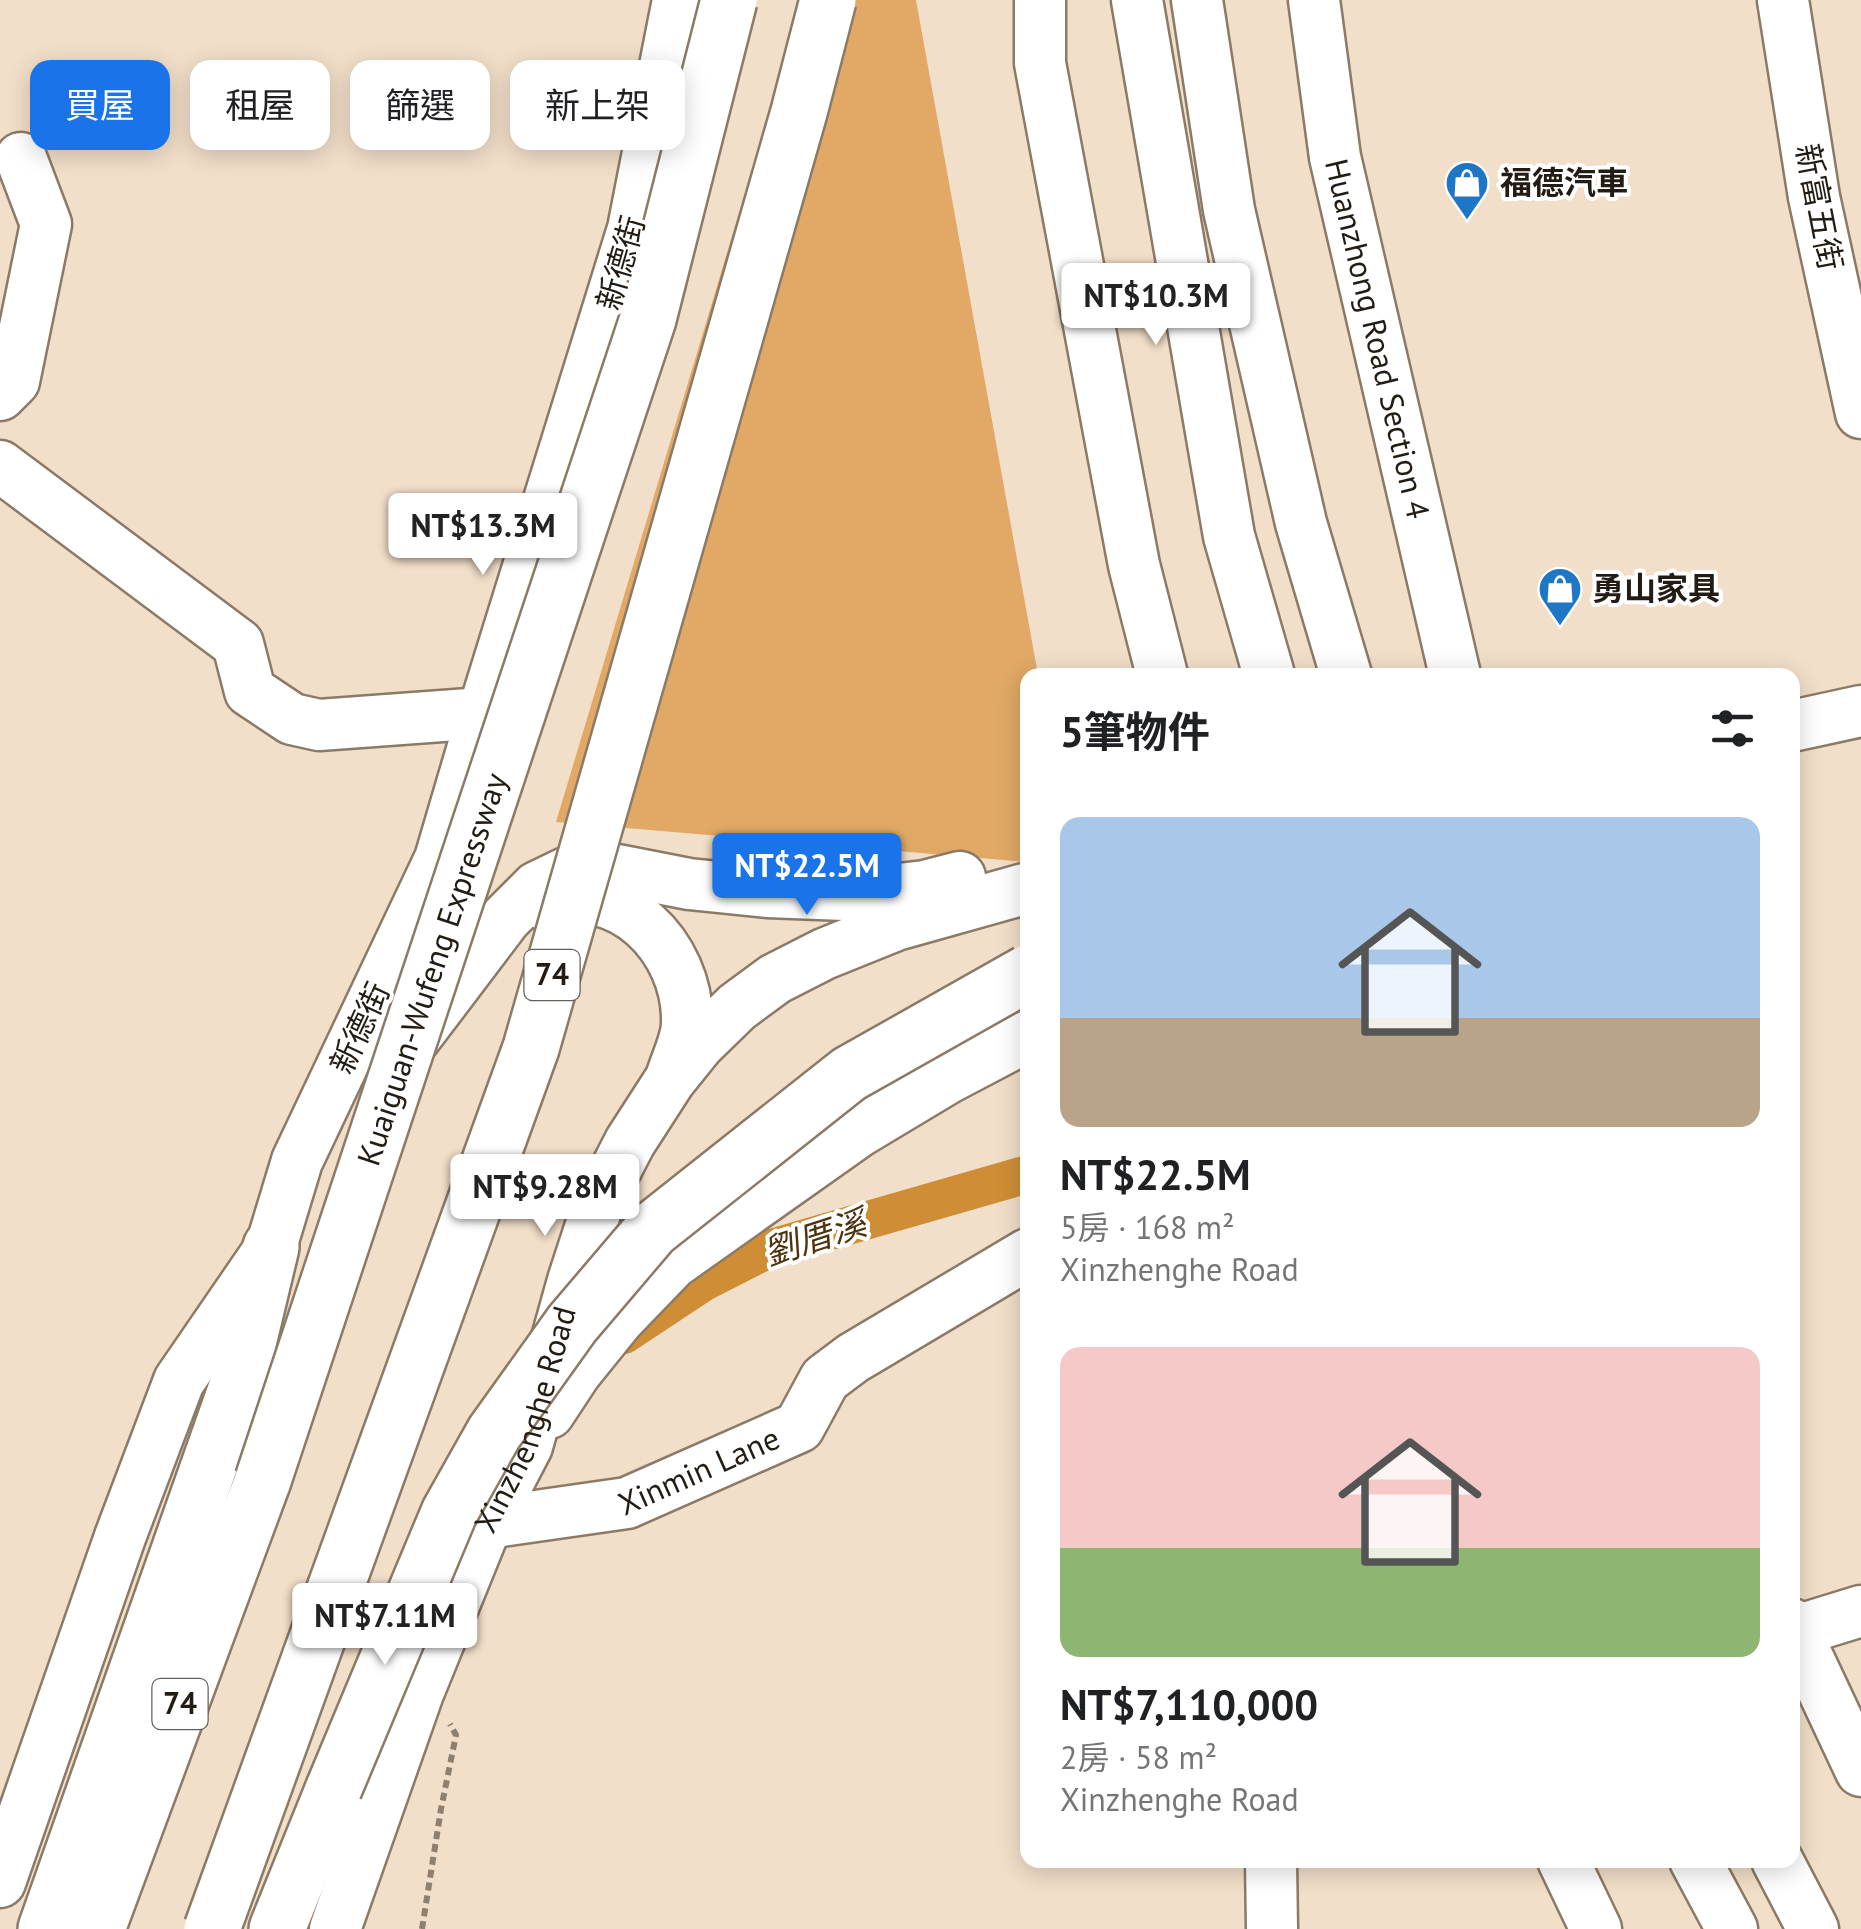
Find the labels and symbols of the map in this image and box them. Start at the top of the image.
street label: 新富五街 [1787,140,1853,274]
street label: Huanzhong Road Section 4 [1316,154,1440,523]
shop icon: 福德汽車 [1444,160,1490,221]
place label: 福德汽車 [1500,161,1628,203]
street label: 新德街 [587,211,653,315]
pin: NT$10.3M [1053,263,1259,348]
pin: NT$13.3M [380,493,586,578]
shop icon: 勇山家具 [1537,566,1583,627]
place label: 勇山家具 [1592,567,1720,609]
street label: Kuaiguan-Wufeng Expressway [347,767,516,1171]
pin: NT$22.5M [704,833,910,918]
road number: 74 [524,950,580,1000]
street label: 新德街 [320,975,398,1080]
pin: NT$9.28M [442,1154,648,1239]
water label: 劉厝溪 [758,1197,876,1275]
street label: Xinzhenghe Road [464,1301,585,1539]
street label: Xinmin Lane [611,1416,786,1524]
pin: NT$7.11M [282,1583,488,1668]
road number: 74 [152,1679,208,1729]

